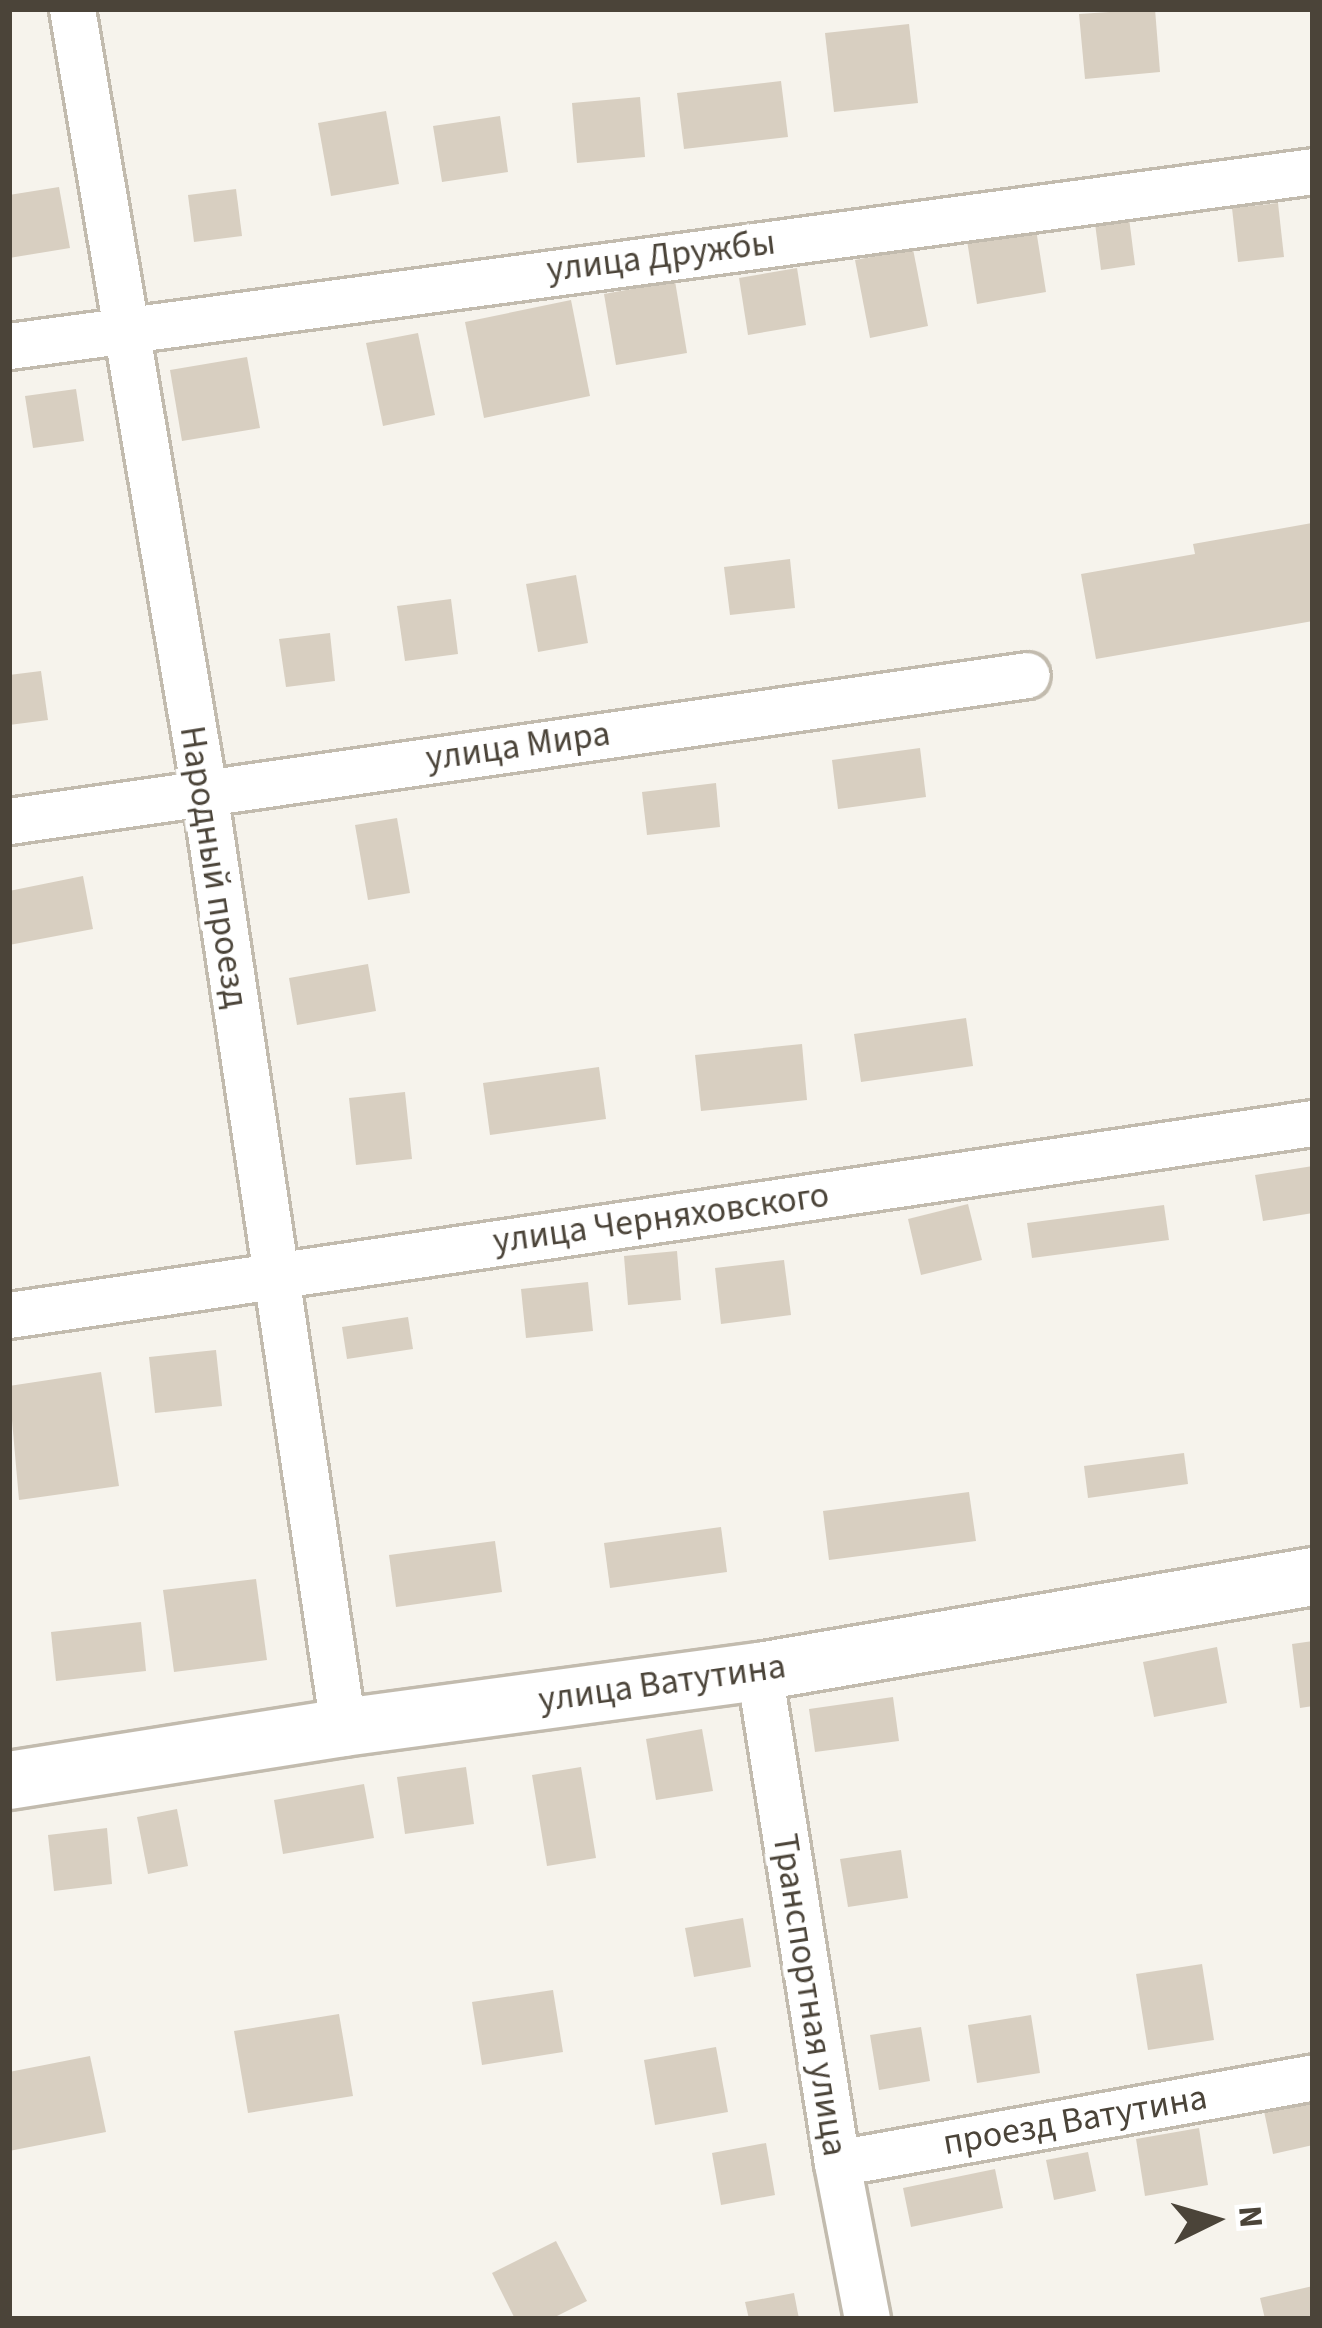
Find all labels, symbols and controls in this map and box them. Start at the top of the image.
street label: улица Дружбы [544,221,778,291]
street label: улица Мира [423,712,613,780]
street label: Народный проезд [170,723,258,1011]
street label: улица Черняховского [490,1173,832,1263]
street label: улица Ватутина [536,1644,788,1722]
street label: Транспортная улица [763,1831,857,2159]
street label: проезд Ватутина [940,2076,1210,2164]
north arrow [1154,2160,1274,2280]
text: N [1226,2204,1275,2230]

